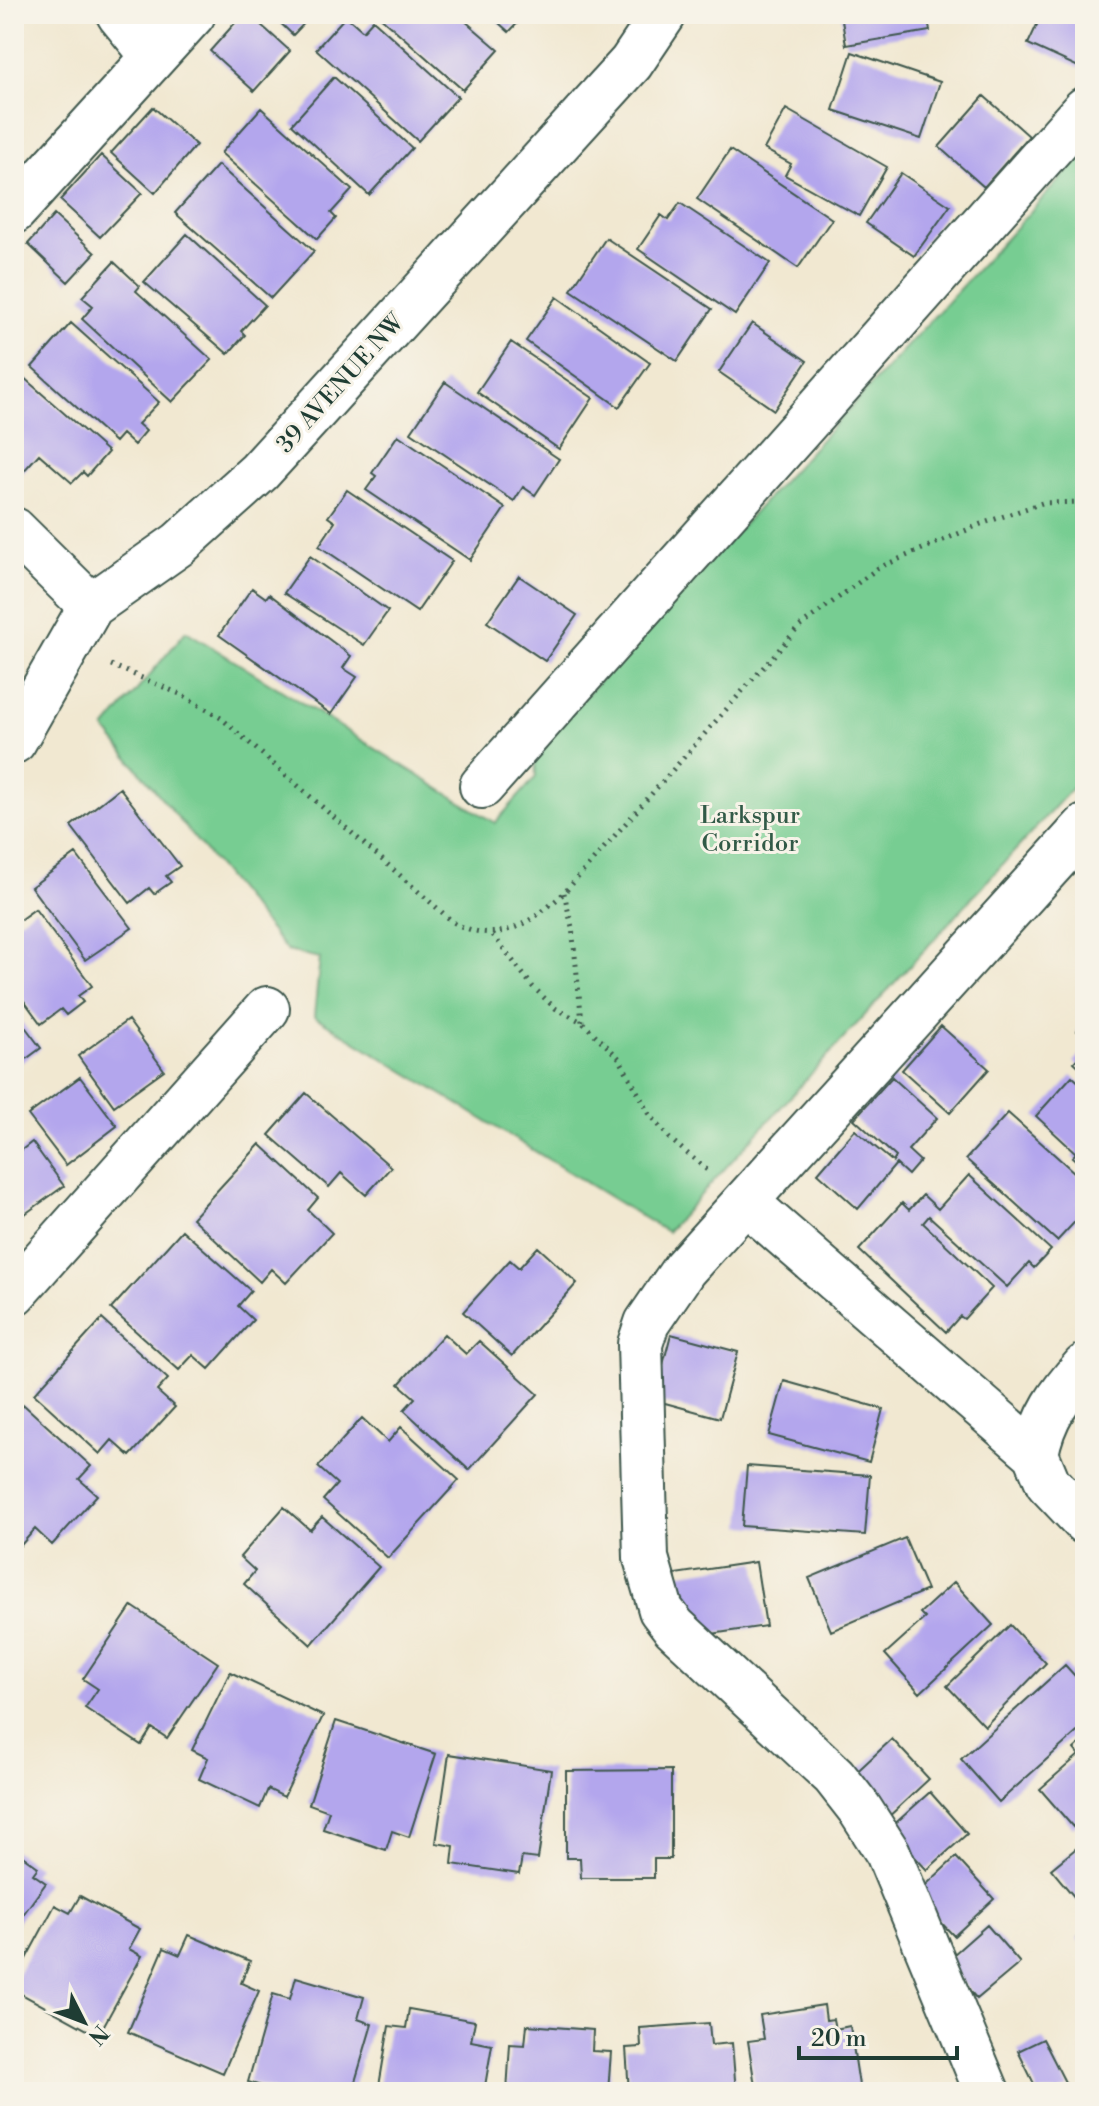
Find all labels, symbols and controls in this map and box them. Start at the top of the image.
street label: 39 AVENUE NW [270,307,412,459]
park label: Larkspur Corridor [700,801,800,859]
north arrow [44,1982,124,2062]
scale bar [799,2010,957,2060]
text: N [81,2019,114,2050]
text: 20 m [811,2024,867,2054]

